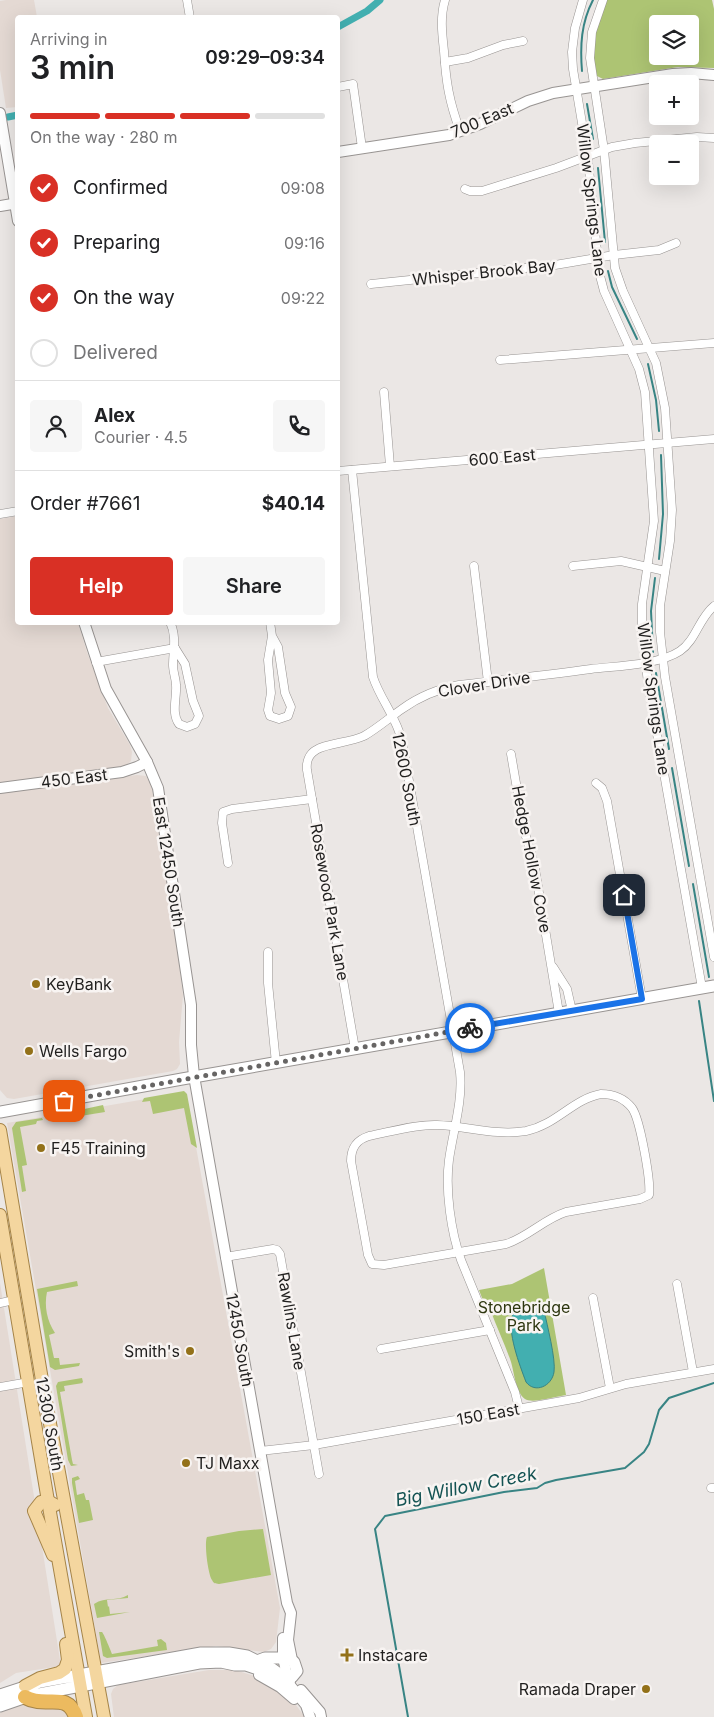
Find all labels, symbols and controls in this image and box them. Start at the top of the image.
map controls [649,15,699,185]
button: layers [649,15,699,65]
text: Arriving in [30,29,107,49]
text: 09:29–09:34 [205,46,325,69]
text: 3 min [30,48,115,87]
button: + [649,75,699,125]
street label: 700 East [448,98,516,142]
street label: Willow Springs Lane [573,123,611,277]
text: On the way · 280 m [30,127,177,147]
button: − [649,135,699,185]
icon: check [30,174,58,202]
text: Confirmed [73,176,168,199]
text: 09:08 [280,178,325,198]
icon: check [30,229,58,257]
text: Preparing [73,231,160,254]
text: 09:16 [284,233,325,253]
street label: Whisper Brook Bay [411,255,557,289]
icon: check [30,284,58,312]
text: On the way [73,286,175,309]
text: 09:22 [281,288,325,308]
text: Delivered [73,341,158,364]
button: person [30,400,82,452]
button: phone [273,400,325,452]
text: Alex [94,404,135,427]
text: Courier · 4.5 [94,427,188,447]
street label: 600 East [468,444,536,470]
text: Order #7661 [30,492,140,515]
text: $40.14 [262,492,325,515]
button: Help [30,557,173,615]
button: Share [183,557,325,615]
street label: Willow Springs Lane [633,622,675,776]
street label: Clover Drive [436,667,532,701]
street label: 12600 South [388,731,426,827]
street label: 450 East [40,764,108,792]
street label: Hedge Hollow Cove [508,784,556,934]
street label: East 12450 South [149,796,189,928]
street label: Rosewood Park Lane [306,822,354,982]
pin [603,874,645,916]
icon: home [610,881,638,909]
place label: KeyBank [46,974,112,994]
marker: KeyBank [30,978,42,990]
courier [445,1003,495,1053]
icon: bike [456,1014,484,1042]
place label: Wells Fargo [39,1041,127,1061]
marker: Wells Fargo [23,1045,35,1057]
pin [43,1080,85,1122]
icon: bag [50,1087,78,1115]
place label: F45 Training [51,1138,146,1158]
marker: F45 Training [35,1142,47,1154]
street label: Rawlins Lane [274,1270,310,1372]
street label: 12450 South [222,1292,258,1388]
park label: Stonebridge Park [478,1297,570,1335]
place label: Smith's [124,1341,180,1361]
marker: Smith's [184,1345,196,1357]
street label: 12300 South [32,1376,68,1472]
street label: 150 East [455,1399,521,1429]
place label: TJ Maxx [196,1453,260,1473]
marker: TJ Maxx [180,1457,192,1469]
water label: Big Willow Creek [393,1462,539,1511]
place label: Instacare [358,1645,428,1665]
marker: Instacare [340,1648,354,1662]
place label: Ramada Draper [519,1679,636,1699]
marker: Ramada Draper [640,1683,652,1695]

